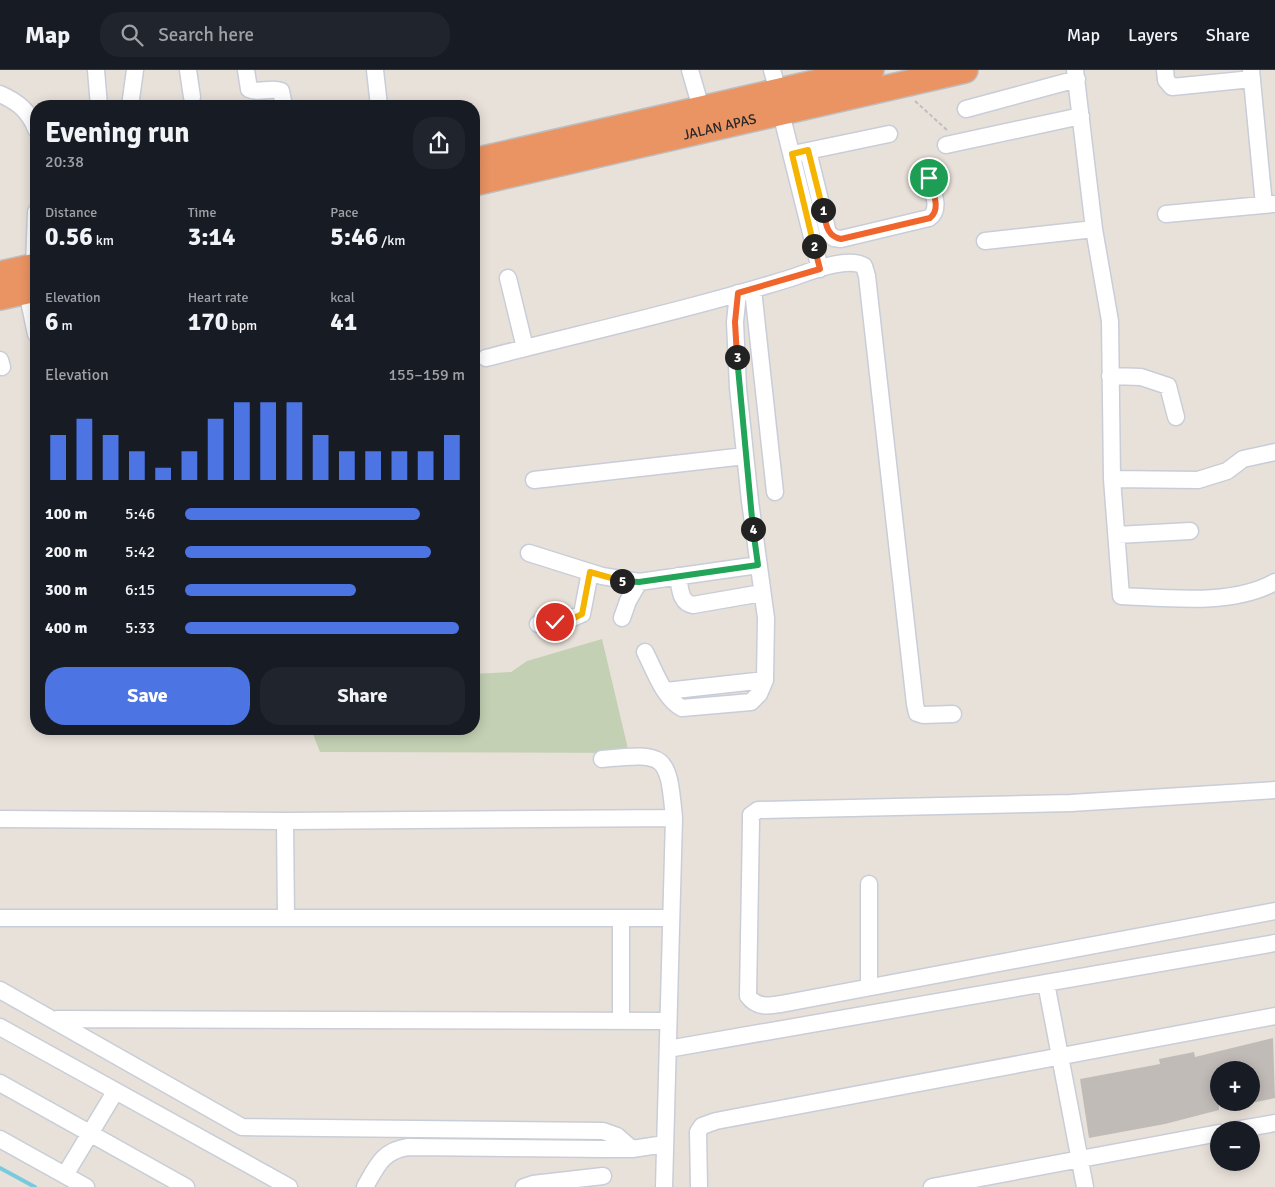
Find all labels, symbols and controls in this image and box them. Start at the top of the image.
search box [100,12,450,57]
text: Map [25,20,70,50]
icon: search [118,21,146,49]
text: Search here [158,23,254,47]
text: Map [1067,24,1100,46]
text: Layers [1128,24,1178,46]
text: Share [1206,24,1250,46]
street label: JALAN APAS [681,110,758,144]
text: Evening run [45,116,190,150]
button: share [413,117,465,169]
text: 20:38 [45,152,84,172]
pin [908,157,950,199]
icon: arrive [915,164,943,192]
pin: 1 [810,198,836,222]
text: 1 [820,202,827,219]
text: Distance [45,204,97,221]
text: Time [188,204,217,221]
text: Pace [330,204,359,221]
text: 0.56 [45,221,93,252]
text: 3:14 [188,221,236,252]
text: 5:46 [330,221,378,252]
text: km [93,232,114,249]
text: /km [378,232,405,249]
pin: 2 [802,234,826,258]
text: 2 [811,238,818,255]
text: Elevation [45,289,101,306]
text: Heart rate [188,289,248,306]
text: kcal [330,289,355,306]
text: 6 [45,306,59,337]
text: 170 [188,306,228,337]
text: 41 [330,306,357,337]
text: m [59,317,73,334]
text: bpm [228,317,257,334]
pin: 3 [724,344,750,370]
text: 3 [734,349,741,366]
text: Elevation [45,365,109,385]
text: 155–159 m [388,365,465,385]
text: 100 m [45,504,87,524]
text: 5:46 [125,504,155,524]
pin: 4 [740,516,766,542]
text: 4 [750,521,757,538]
text: 200 m [45,542,87,562]
text: 5:42 [125,542,155,562]
pin: 5 [610,568,634,594]
text: 5 [619,573,626,590]
text: 300 m [45,580,87,600]
text: 6:15 [125,580,155,600]
pin [534,601,576,643]
icon: check [541,608,569,636]
text: 400 m [45,618,87,638]
text: 5:33 [125,618,155,638]
button: Save [45,667,250,725]
button: Share [260,667,465,725]
map controls [1210,1061,1260,1171]
button: + [1210,1061,1260,1111]
button: − [1210,1121,1260,1171]

